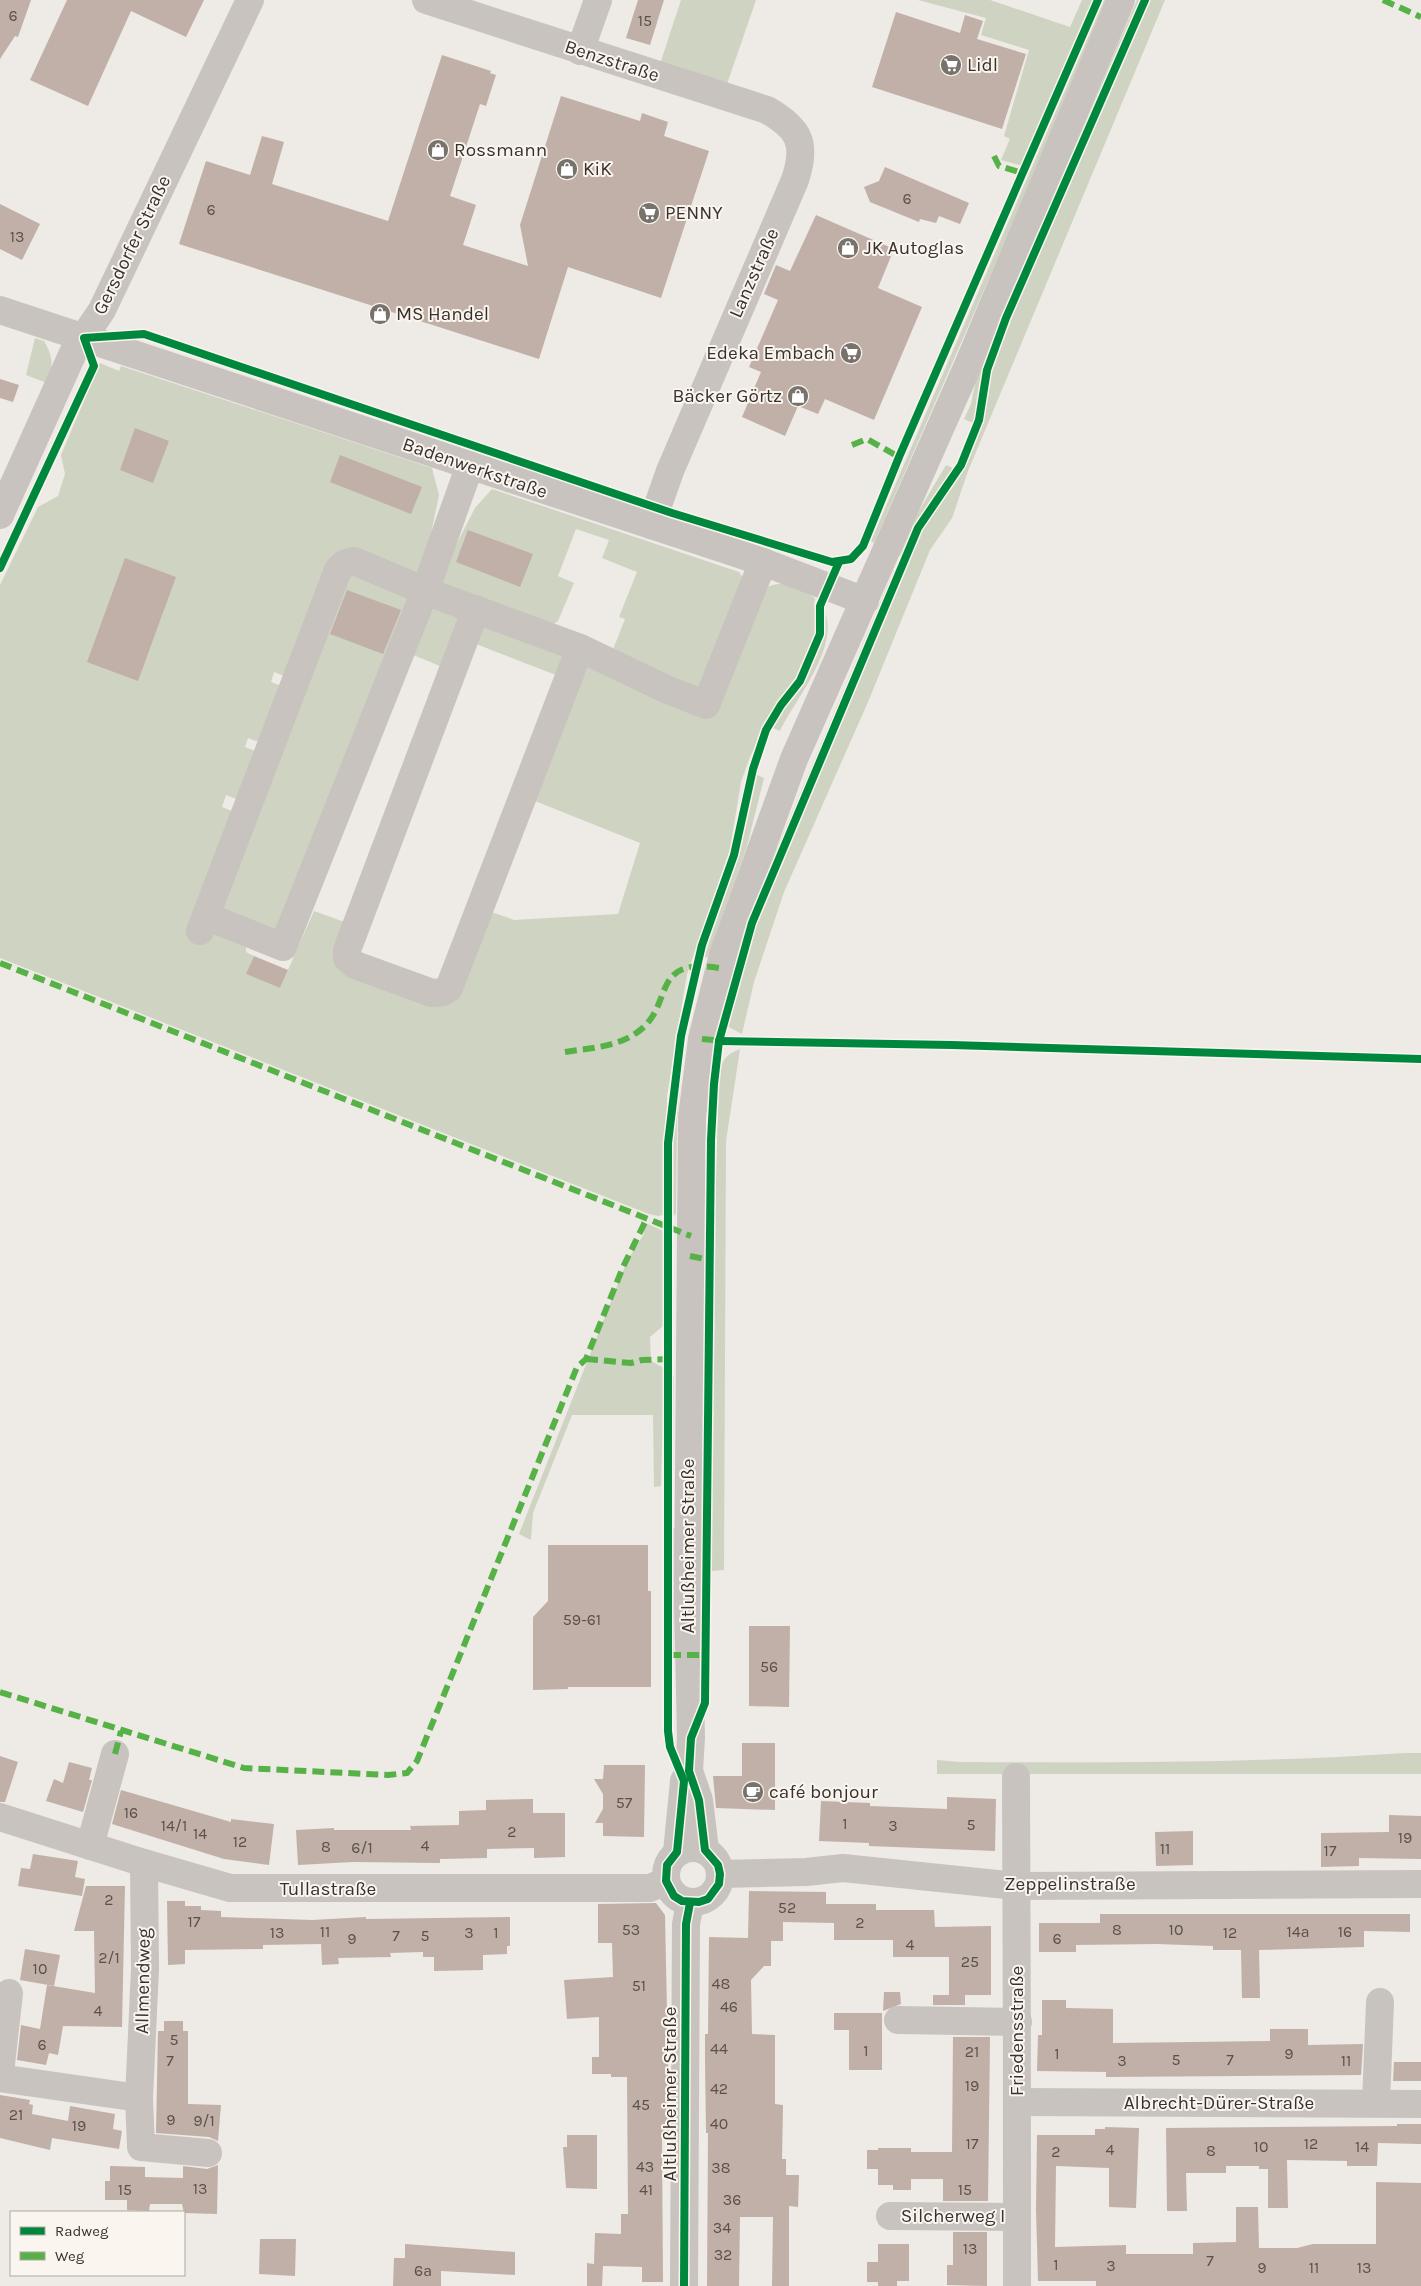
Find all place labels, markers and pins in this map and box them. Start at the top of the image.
supermarket icon: Lidl [939,53,963,77]
place label: Lidl [967,54,998,76]
shop icon: Rossmann [426,138,450,162]
place label: Rossmann [454,139,547,161]
shop icon: KiK [555,157,579,181]
place label: KiK [583,158,612,180]
supermarket icon: PENNY [637,201,661,225]
place label: PENNY [665,202,723,224]
shop icon: JK Autoglas [836,236,860,260]
place label: JK Autoglas [864,237,964,259]
shop icon: MS Handel [368,302,392,326]
place label: MS Handel [396,303,489,325]
supermarket icon: Edeka Embach [839,341,863,365]
place label: Edeka Embach [706,342,835,364]
shop icon: Bäcker Görtz [786,384,810,408]
place label: Bäcker Görtz [672,385,782,407]
cafe icon: café bonjour [741,1780,765,1804]
place label: café bonjour [769,1781,878,1803]

